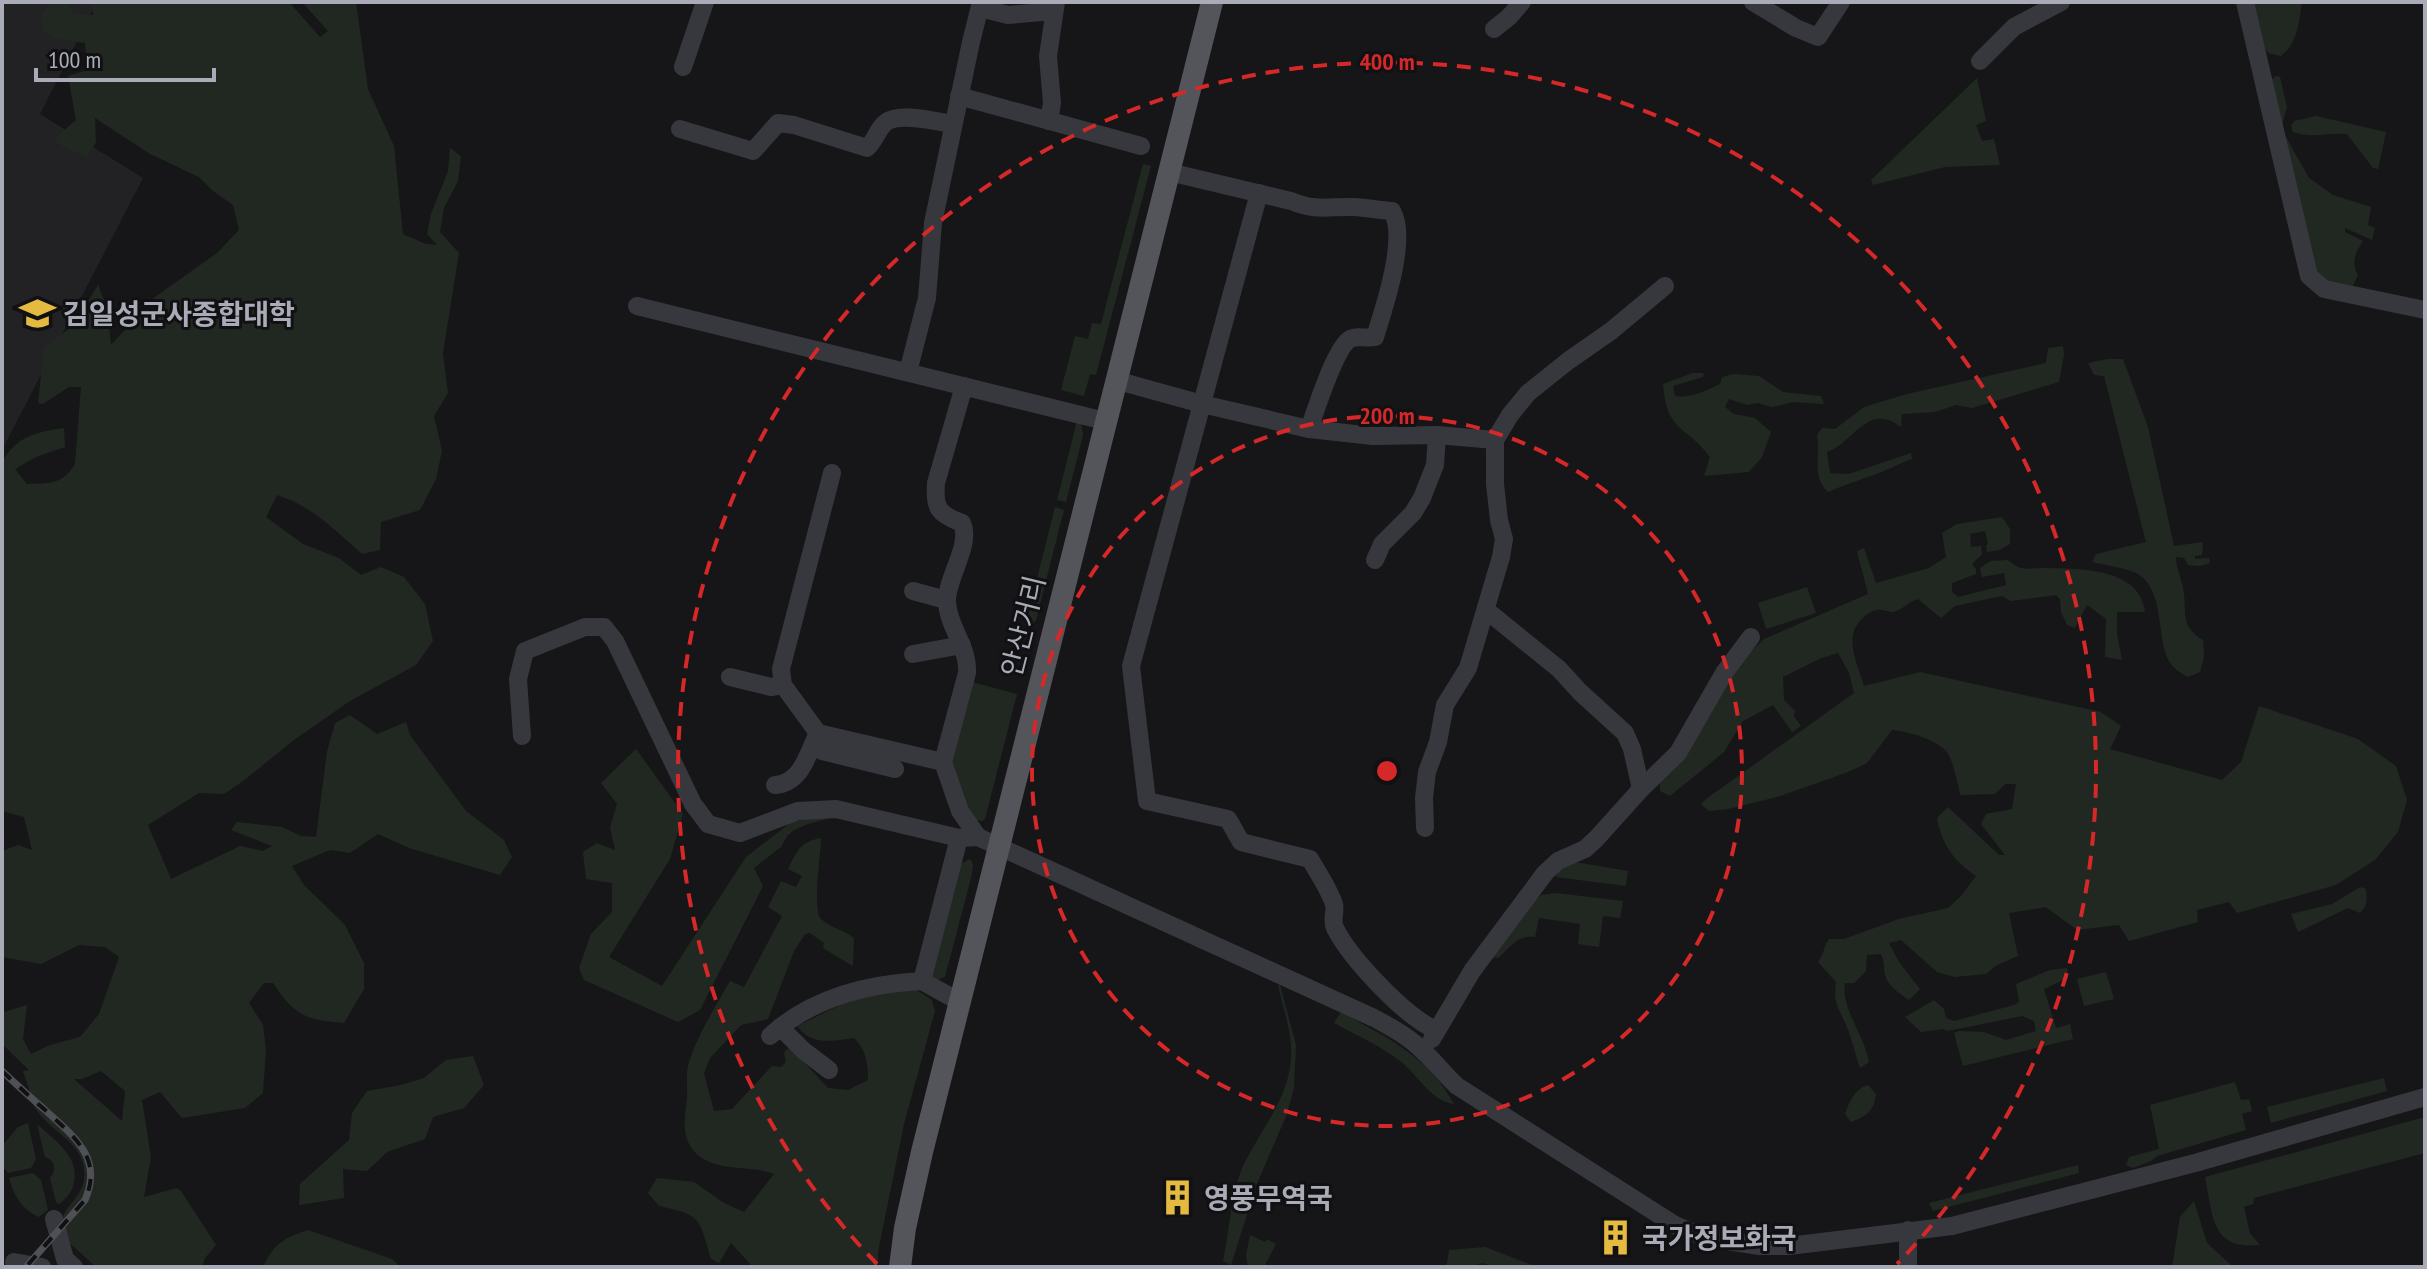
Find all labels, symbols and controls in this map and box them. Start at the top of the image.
scale bar [36,32,214,82]
text: 100 m [48,44,101,75]
text: 400 m [1359,46,1415,77]
school or university icon: 김일성군사종합대학 [18,295,56,333]
place label: 김일성군사종합대학 [63,295,295,332]
text: 200 m [1359,400,1415,431]
street label: 안산거리 [992,571,1053,680]
centre of rings [1373,757,1401,785]
building icon: 영풍무역국 [1159,1179,1197,1217]
place label: 영풍무역국 [1204,1179,1333,1216]
building icon: 국가정보화국 [1597,1219,1635,1257]
place label: 국가정보화국 [1642,1219,1797,1256]

